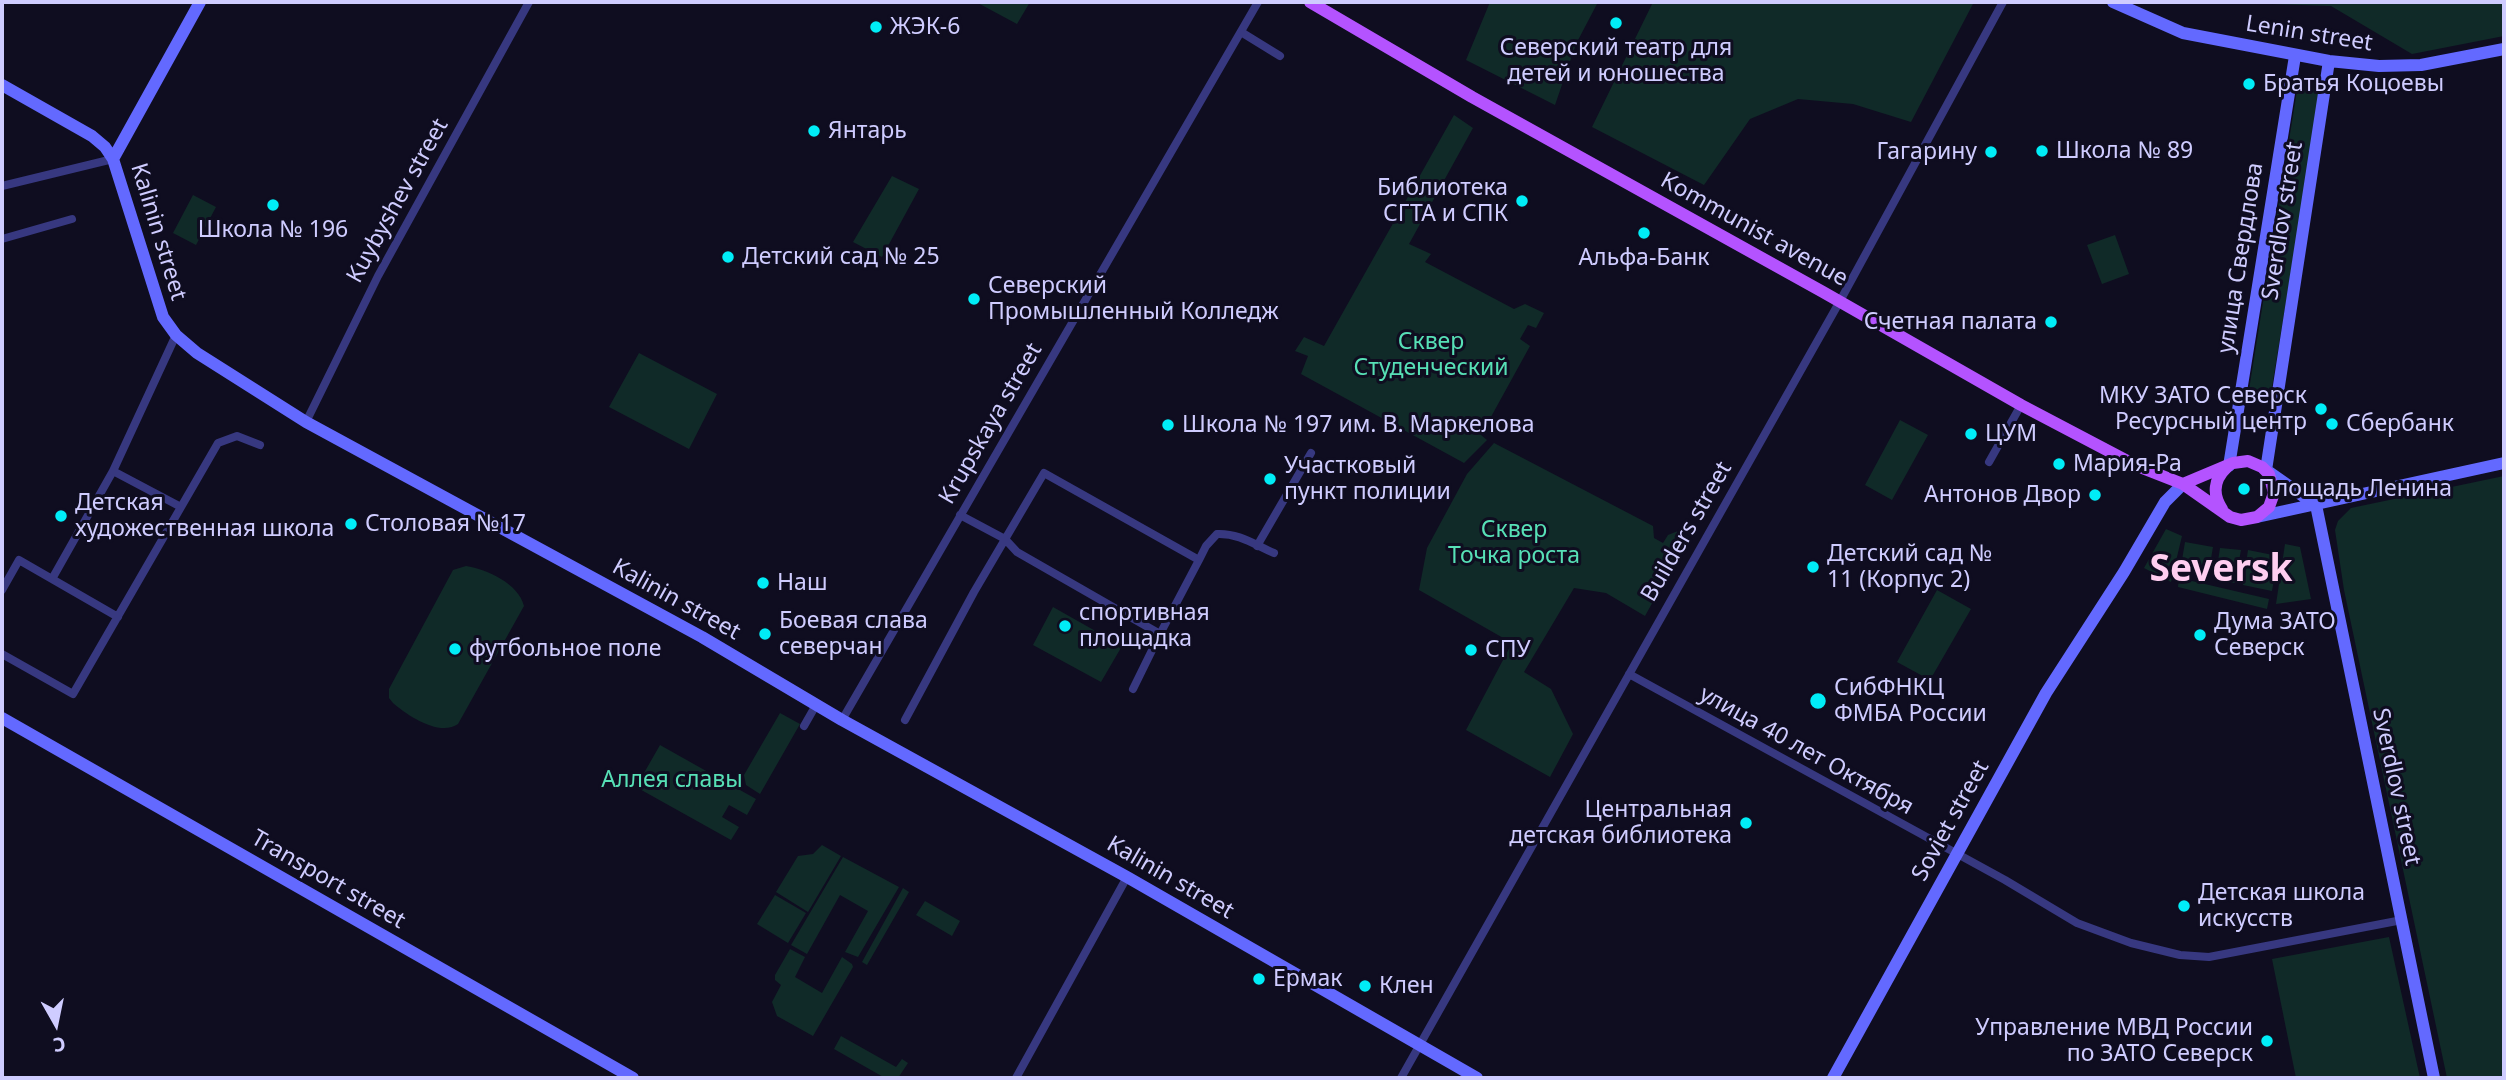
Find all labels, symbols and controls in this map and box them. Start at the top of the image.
street label: Lenin street [2244,10,2374,58]
place label: ЖЭК-6 [890,13,960,41]
marker: Северский театр для детей и юношества [1608,15,1624,31]
marker: ЖЭК-6 [868,19,884,35]
place label: Северский театр для детей и юношества [1500,34,1732,88]
place label: Братья Коцоевы [2263,70,2444,98]
marker: Братья Коцоевы [2241,76,2257,92]
street label: Kuybyshev street [341,114,455,288]
place label: Янтарь [828,117,907,145]
marker: Янтарь [806,123,822,139]
place label: Школа № 89 [2056,137,2193,165]
place label: Гагарину [1876,138,1977,166]
street label: Sverdlov street [2257,140,2309,302]
marker: Школа № 89 [2034,143,2050,159]
marker: Гагарину [1983,144,1999,160]
street label: Kalinin street [124,160,192,304]
street label: улица Свердлова [2212,161,2270,355]
street label: Kommunist avenue [1656,167,1852,293]
place label: Библиотека СГТА и СПК [1377,174,1508,228]
marker: Библиотека СГТА и СПК [1514,193,1530,209]
marker: Школа № 196 [265,197,281,213]
place label: Школа № 196 [198,216,348,244]
marker: Альфа-Банк [1636,225,1652,241]
place label: Детский сад № 25 [742,243,940,271]
place label: Альфа-Банк [1578,244,1710,272]
marker: Детский сад № 25 [720,249,736,265]
place label: Северский Промышленный Колледж [988,272,1279,326]
marker: Северский Промышленный Колледж [966,291,982,307]
place label: Счетная палата [1864,308,2037,336]
marker: Счетная палата [2043,314,2059,330]
park label: Сквер Студенческий [1353,328,1509,382]
street label: Krupskaya street [934,339,1048,509]
place label: МКУ ЗАТО Северск Ресурсный центр [2099,382,2307,436]
marker: МКУ ЗАТО Северск Ресурсный центр [2313,401,2329,417]
place label: Сбербанк [2346,410,2454,438]
place label: Школа № 197 им. В. Маркелова [1182,411,1535,439]
marker: Сбербанк [2324,416,2340,432]
marker: Школа № 197 им. В. Маркелова [1160,417,1176,433]
place label: ЦУМ [1985,420,2037,448]
marker: ЦУМ [1963,426,1979,442]
place label: Мария-Ра [2073,450,2182,478]
place label: Участковый пункт полиции [1284,452,1451,506]
marker: Мария-Ра [2051,456,2067,472]
street label: Builders street [1636,457,1738,607]
marker: Участковый пункт полиции [1262,471,1278,487]
place label: Площадь Ленина [2258,475,2452,503]
place label: Антонов Двор [1924,481,2081,509]
marker: Площадь Ленина [2236,481,2252,497]
marker: Антонов Двор [2087,487,2103,503]
place label: Детская художественная школа [75,489,334,543]
marker: Детская художественная школа [53,508,69,524]
place label: Столовая №17 [365,510,526,538]
marker: Столовая №17 [343,516,359,532]
park label: Сквер Точка роста [1448,516,1580,570]
place label: Детский сад № 11 (Корпус 2) [1827,540,1992,594]
district label: Seversk [2149,548,2293,592]
street label: Kalinin street [607,554,745,646]
marker: Детский сад № 11 (Корпус 2) [1805,559,1821,575]
place label: Наш [777,569,827,597]
marker: Наш [755,575,771,591]
place label: спортивная площадка [1079,599,1210,653]
place label: Боевая слава северчан [779,607,928,661]
place label: Дума ЗАТО Северск [2214,608,2336,662]
marker: спортивная площадка [1057,618,1073,634]
marker: Боевая слава северчан [757,626,773,642]
marker: Дума ЗАТО Северск [2192,627,2208,643]
place label: футбольное поле [469,635,661,663]
place label: СПУ [1485,636,1531,664]
marker: футбольное поле [447,641,463,657]
marker: СПУ [1463,642,1479,658]
place label: СибФНКЦ ФМБА России [1834,674,1987,728]
street label: улица 40 лет Октября [1694,681,1918,821]
marker: СибФНКЦ ФМБА России [1808,691,1828,711]
street label: Sverdlov street [2366,706,2426,868]
street label: Soviet street [1907,756,1995,886]
park label: Аллея славы [601,766,743,794]
place label: Центральная детская библиотека [1509,796,1732,850]
marker: Центральная детская библиотека [1738,815,1754,831]
street label: Transport street [246,825,410,935]
street label: Kalinin street [1102,831,1238,925]
place label: Детская школа искусств [2198,879,2365,933]
marker: Детская школа искусств [2176,898,2192,914]
place label: Ермак [1273,965,1342,993]
marker: Ермак [1251,971,1267,987]
place label: Клен [1379,972,1434,1000]
marker: Клен [1357,978,1373,994]
north arrow [21,989,91,1059]
place label: Управление МВД России по ЗАТО Северск [1975,1014,2253,1068]
text: С [51,1031,67,1059]
marker: Управление МВД России по ЗАТО Северск [2259,1033,2275,1049]

